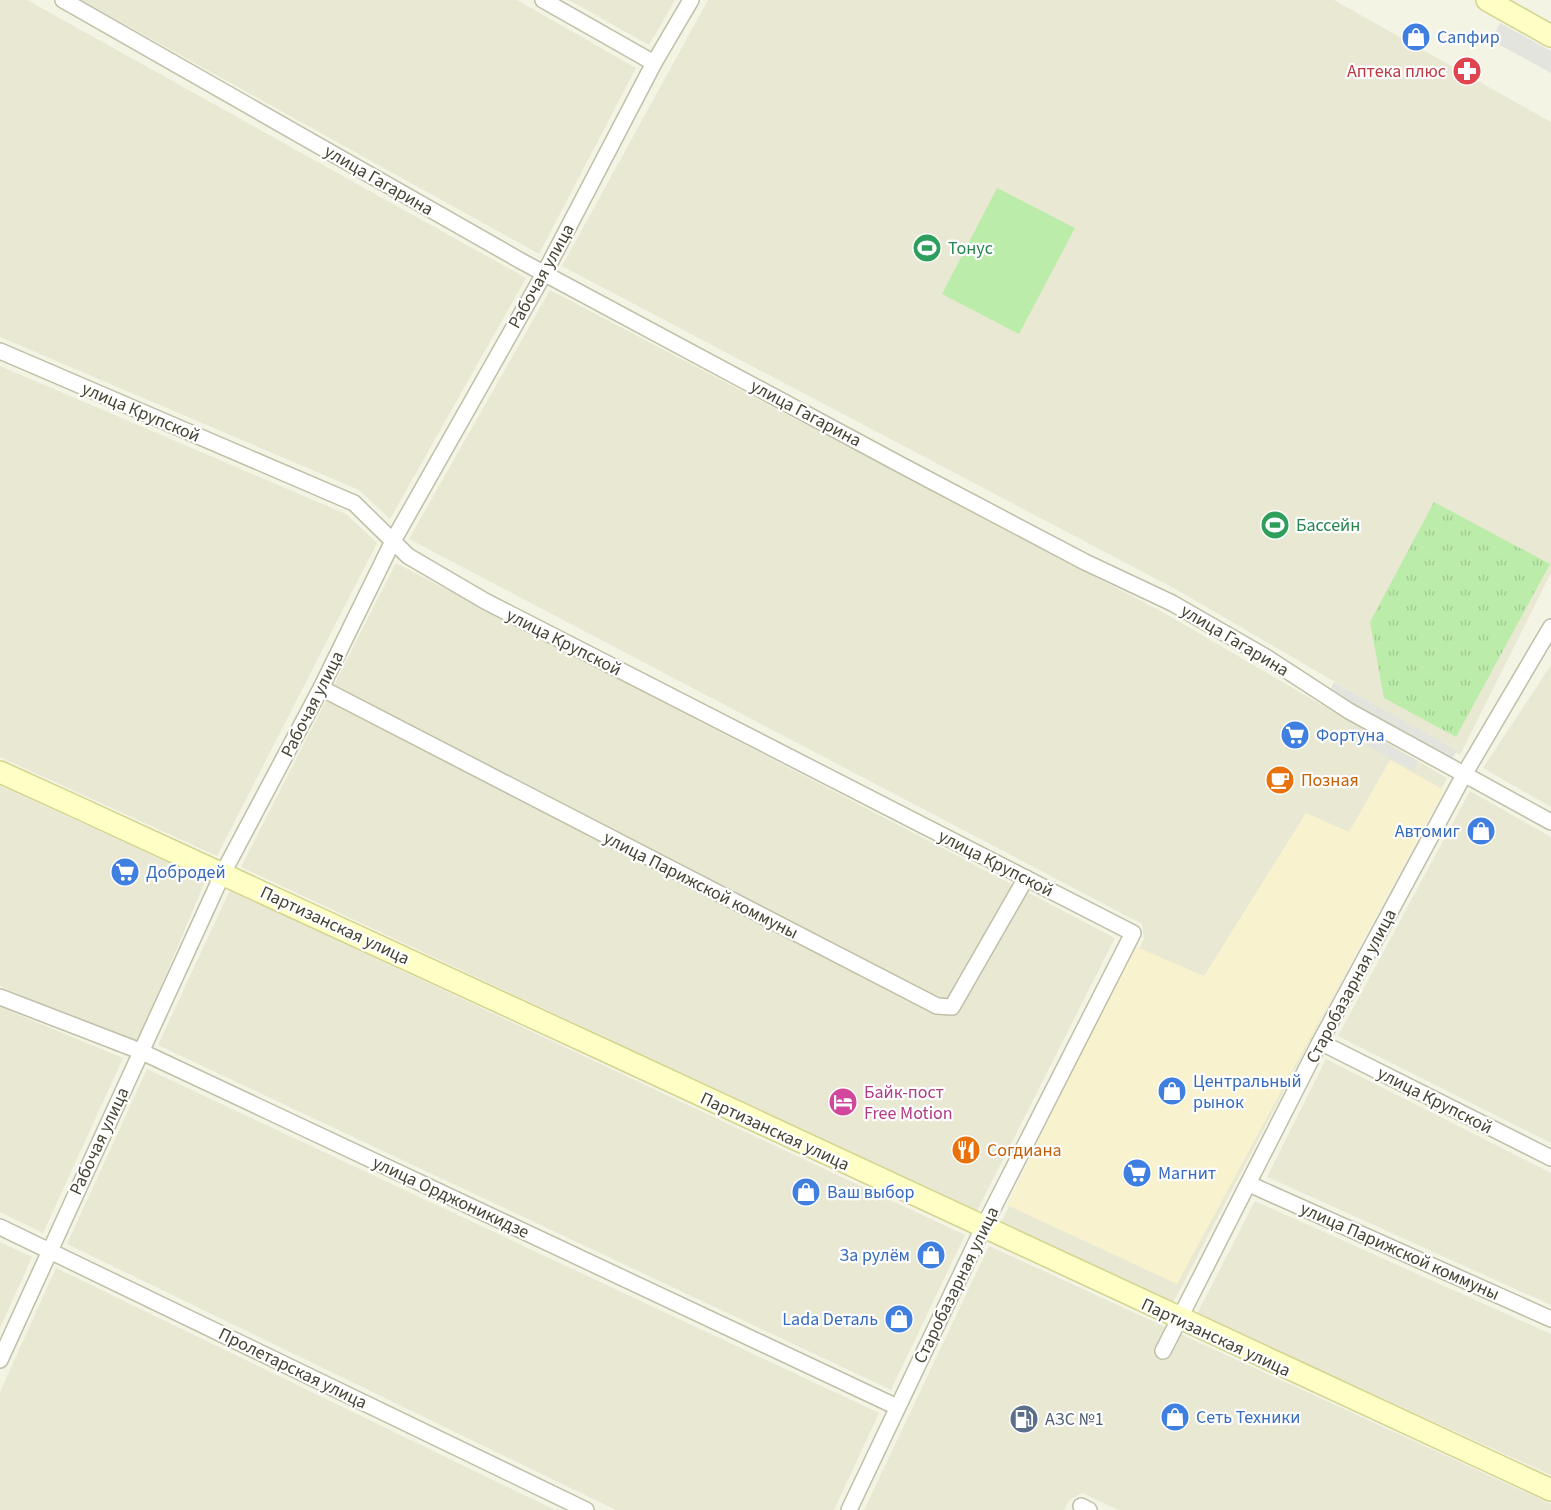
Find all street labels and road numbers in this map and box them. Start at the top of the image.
street label: улица Гагарина [320,139,438,222]
street label: Рабочая улица [502,219,581,333]
street label: улица Гагарина [746,374,866,453]
street label: улица Крупской [78,376,204,449]
street label: улица Гагарина [1176,598,1294,683]
street label: улица Крупской [502,603,626,682]
street label: Рабочая улица [275,647,350,762]
street label: улица Крупской [934,824,1058,903]
street label: улица Парижской коммуны [599,825,803,946]
street label: Партизанская улица [256,880,414,971]
street label: Старобазарная улица [1300,905,1403,1068]
street label: улица Крупской [1373,1061,1497,1140]
street label: Рабочая улица [64,1083,135,1199]
street label: Партизанская улица [696,1086,854,1177]
street label: улица Орджоникидзе [368,1150,533,1245]
street label: улица Парижской коммуны [1296,1196,1503,1307]
street label: Старобазарная улица [908,1203,1005,1368]
street label: Партизанская улица [1137,1292,1295,1383]
street label: Пролетарская улица [214,1322,371,1415]

